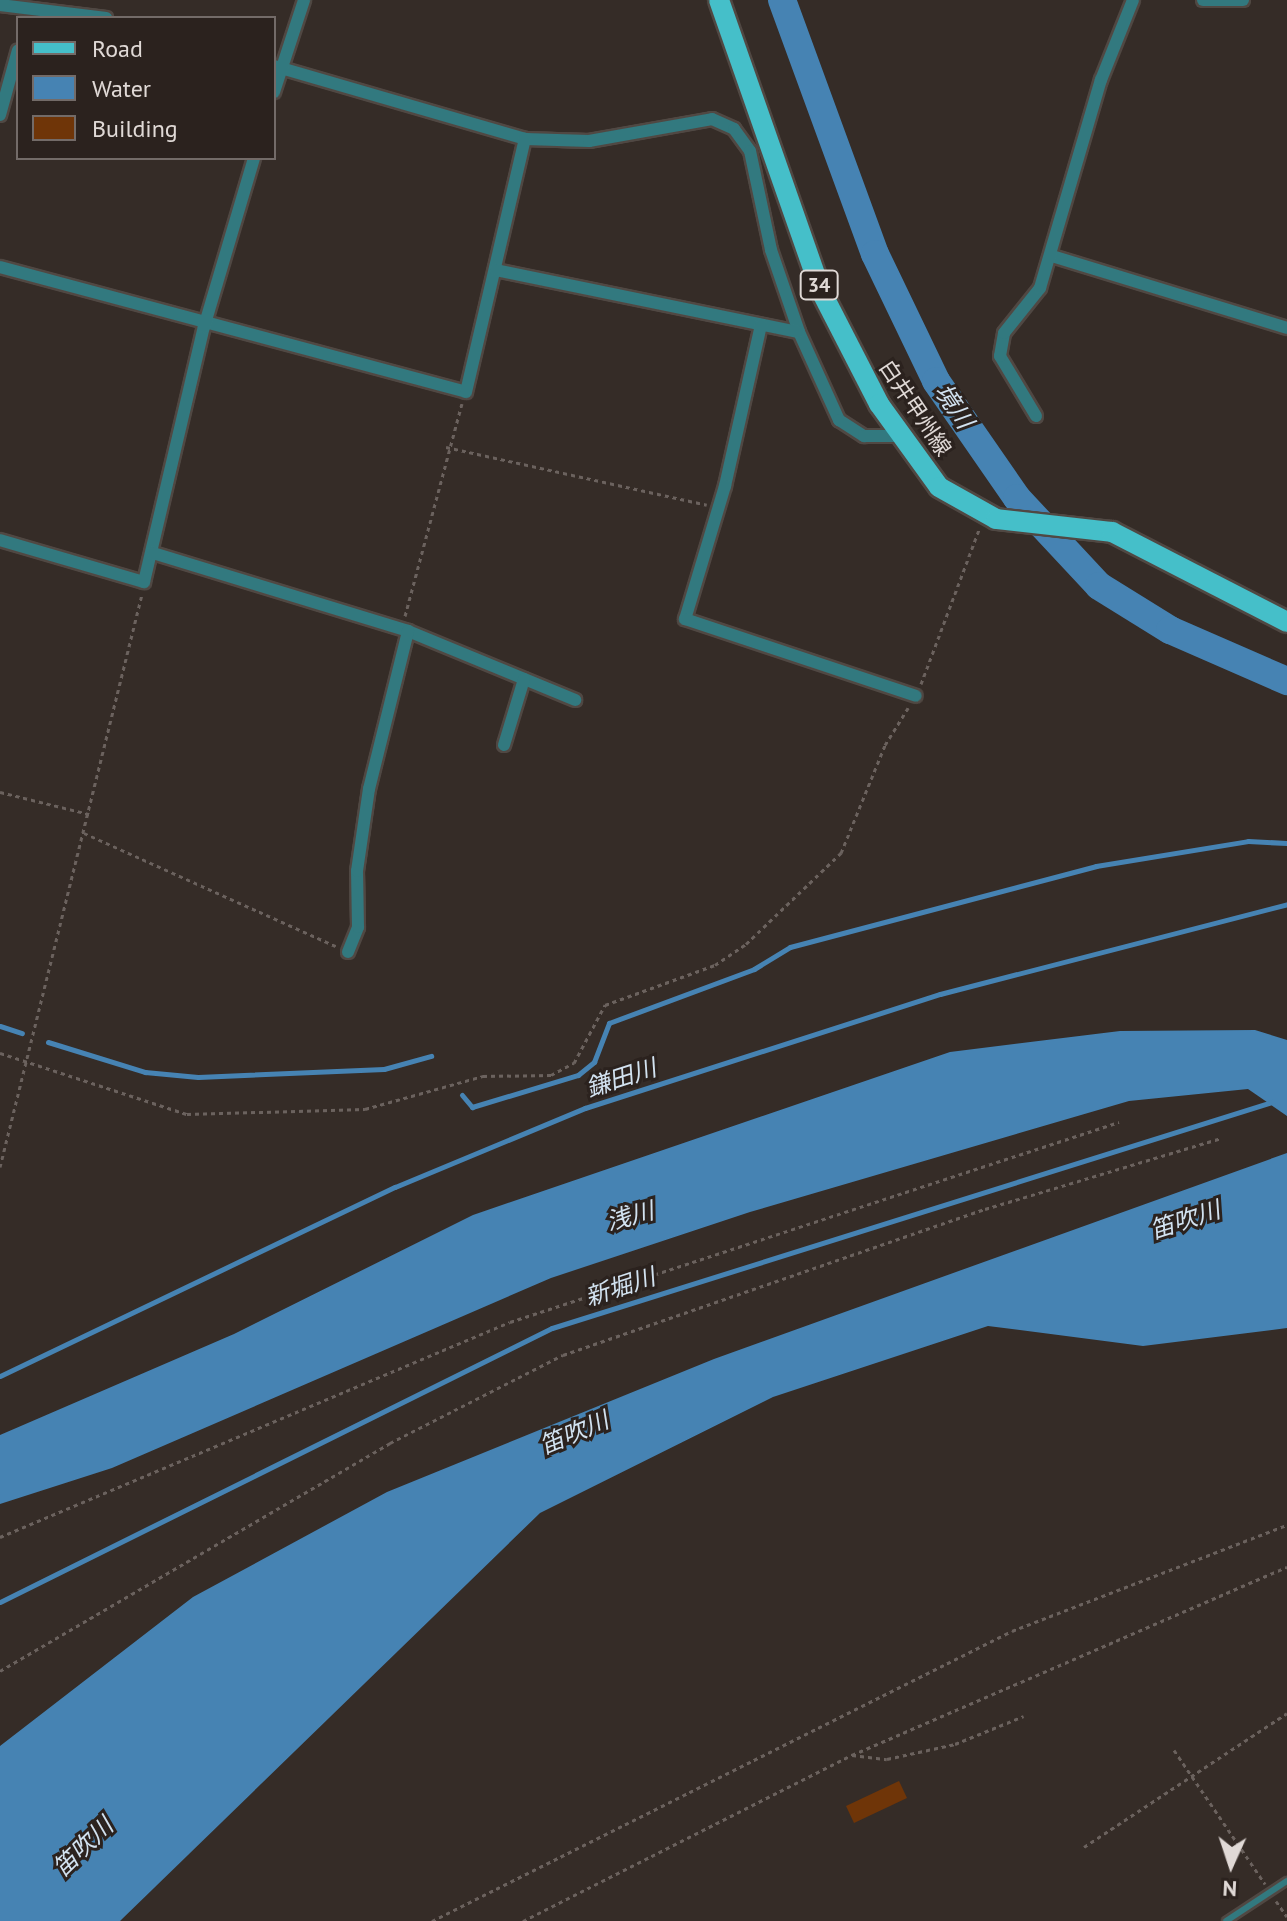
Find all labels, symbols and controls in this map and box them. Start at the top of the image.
legend [16,16,276,160]
text: Road [92,33,143,64]
text: Water [92,73,151,104]
text: Building [92,113,178,144]
road number: 34 [799,269,839,301]
street label: 白井甲州線 [873,355,957,461]
water label: 境川 [929,378,979,434]
water label: 鎌田川 [582,1053,660,1103]
water label: 笛吹川 [1146,1195,1224,1245]
water label: 浅川 [603,1196,657,1236]
water label: 新堀川 [581,1262,659,1312]
water label: 笛吹川 [535,1406,613,1460]
water label: 笛吹川 [47,1812,119,1882]
north arrow [1191,1825,1271,1905]
text: N [1222,1875,1238,1903]

